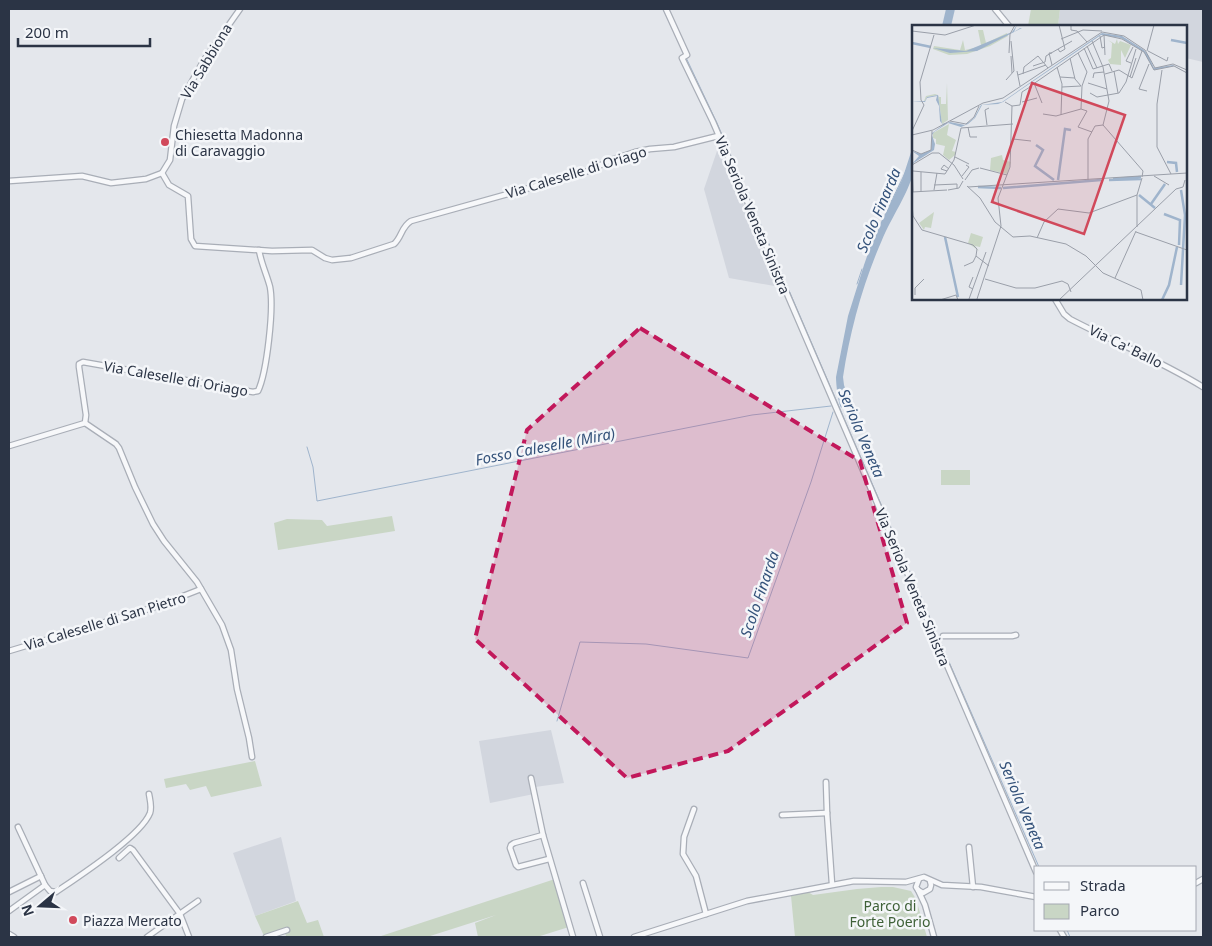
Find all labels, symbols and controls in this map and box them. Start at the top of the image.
scale bar [18,15,150,47]
street label: Via Sabbiona [176,20,236,102]
text: 200 m [25,22,69,42]
inset map [912,25,1187,300]
place label: Chiesetta Madonna di Caravaggio [175,125,303,160]
street label: Via Seriola Veneta Sinistra [711,133,795,297]
marker: Chiesetta Madonna di Caravaggio [159,136,171,148]
street label: Via Caleselle di Oriago [503,142,649,202]
water label: Scolo Finarda [851,164,905,255]
street label: Via Ca' Ballo [1086,320,1166,372]
street label: Via Caleselle di Oriago [102,356,250,400]
water label: Seriola Veneta [834,385,890,481]
water label: Fosso Caleselle (Mira) [473,423,617,469]
street label: Via Seriola Veneta Sinistra [871,505,955,669]
water label: Scolo Finarda [735,548,783,640]
street label: Via Caleselle di San Pietro [22,587,188,655]
water label: Seriola Veneta [995,757,1051,853]
legend [1034,866,1197,931]
text: Strada [1080,875,1126,895]
north arrow [15,881,65,931]
park label: Parco di Forte Poerio [850,896,930,931]
text: Parco [1080,900,1120,920]
text: N [16,902,38,919]
place label: Piazza Mercato [83,911,182,930]
marker: Piazza Mercato [67,914,79,926]

